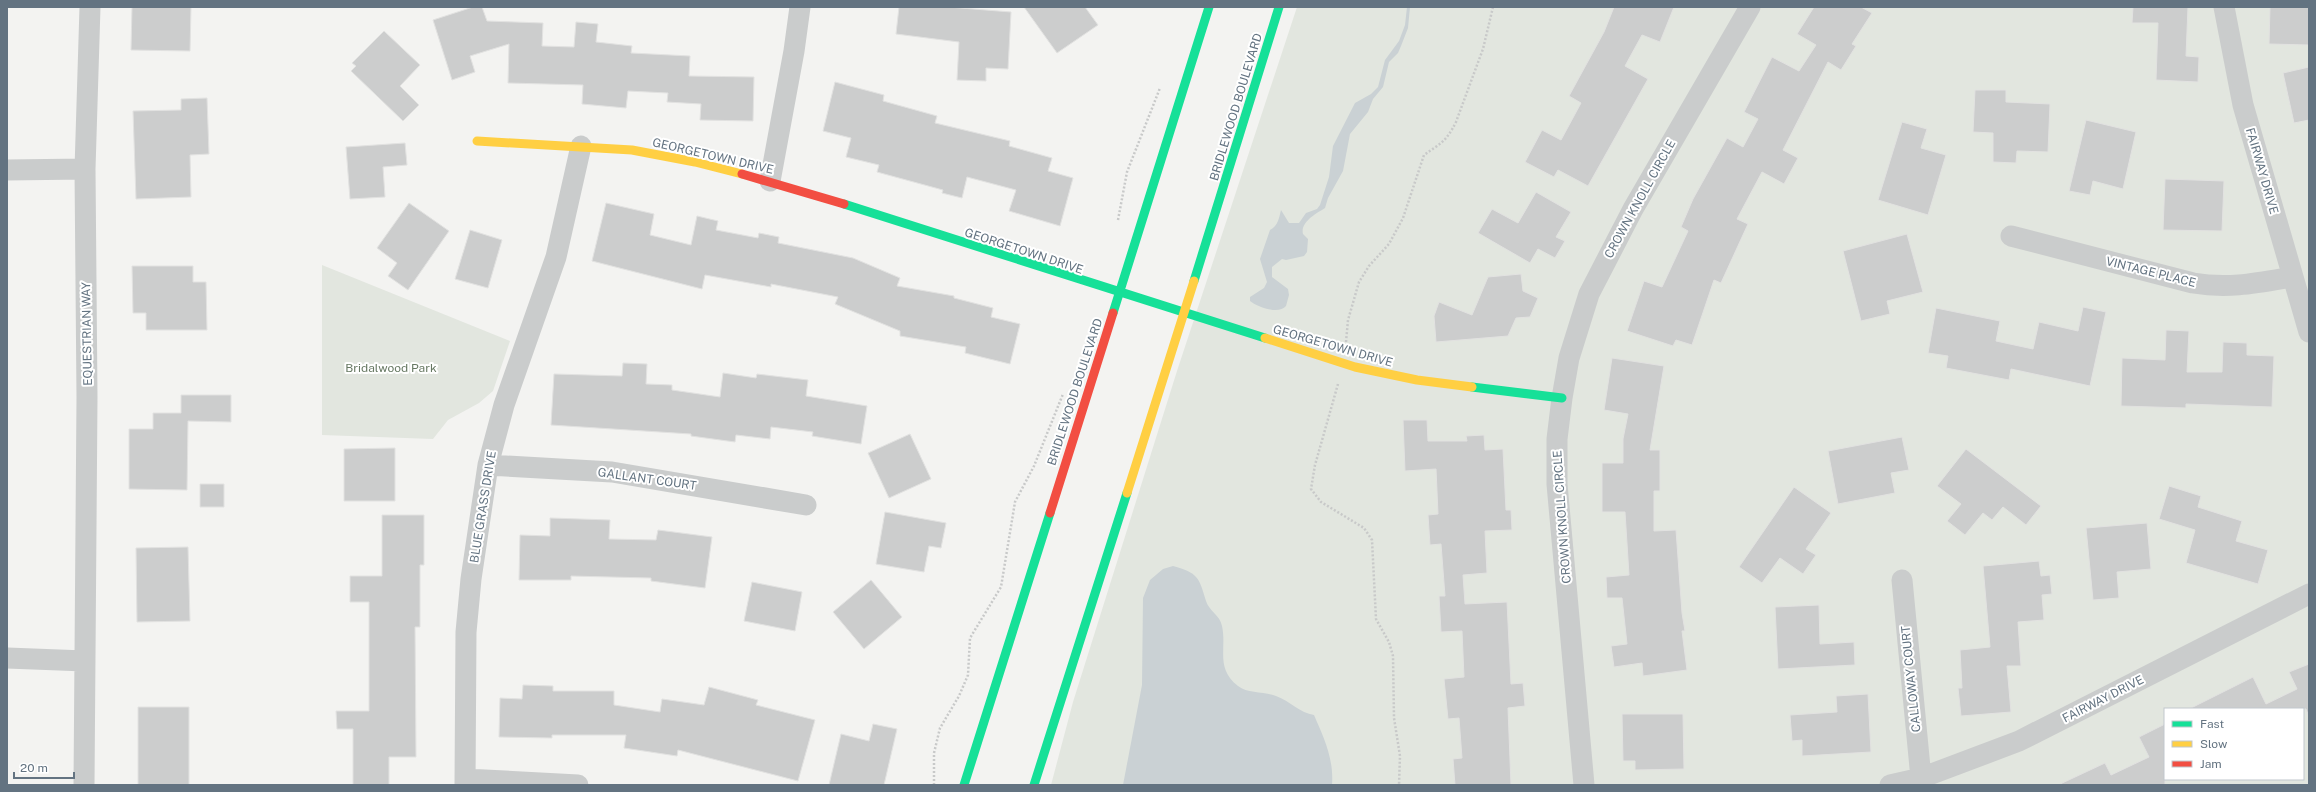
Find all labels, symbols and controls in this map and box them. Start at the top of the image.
street label: BRIDLEWOOD BOULEVARD [1207,32,1265,182]
street label: FAIRWAY DRIVE [2243,126,2281,216]
street label: GEORGETOWN DRIVE [651,135,775,177]
street label: CROWN KNOLL CIRCLE [1602,137,1678,261]
street label: GEORGETOWN DRIVE [963,225,1085,277]
street label: VINTAGE PLACE [2104,254,2198,290]
street label: EQUESTRIAN WAY [79,281,95,386]
street label: BRIDLEWOOD BOULEVARD [1045,317,1105,467]
street label: GEORGETOWN DRIVE [1272,322,1394,370]
park label: Bridalwood Park [345,361,437,375]
street label: BLUE GRASS DRIVE [467,450,499,564]
street label: CROWN KNOLL CIRCLE [1550,450,1574,584]
street label: GALLANT COURT [597,465,697,493]
street label: CALLOWAY COURT [1898,625,1924,733]
street label: FAIRWAY DRIVE [2060,673,2146,725]
legend [2164,708,2304,780]
text: Fast [2200,717,2225,731]
text: Slow [2200,737,2228,751]
scale bar [14,754,74,780]
text: Jam [2200,757,2222,771]
text: 20 m [20,761,48,775]

